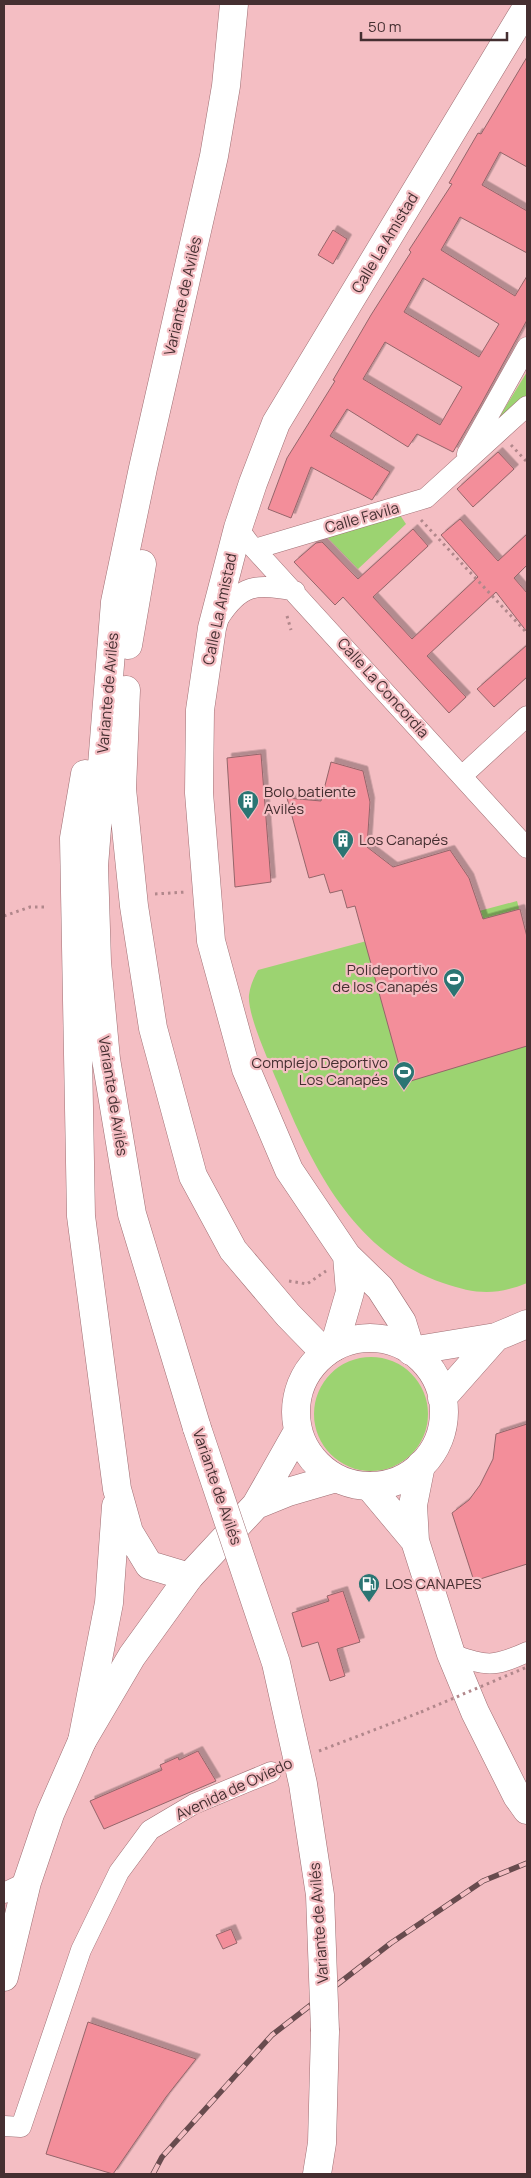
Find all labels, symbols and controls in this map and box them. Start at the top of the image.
scale bar [361,10,507,42]
text: 50 m [368,16,402,37]
street label: Calle La Amistad [346,189,423,297]
street label: Variante de Avilés [159,234,206,357]
street label: Calle Favila [322,497,401,538]
street label: Calle La Amistad [197,551,242,667]
street label: Variante de Avilés [92,632,123,754]
street label: Calle La Concordia [333,633,434,742]
place label: Bolo batiente Avilés [264,781,356,819]
building icon: Bolo batiente Avilés [236,789,260,820]
building icon: Los Canapés [331,828,355,859]
place label: Los Canapés [359,829,448,850]
place label: Polideportivo de los Canapés [332,959,438,997]
sports icon: Polideportivo de los Canapés [442,967,466,998]
street label: Variante de Avilés [94,1034,133,1158]
place label: Complejo Deportivo Los Canapés [251,1052,388,1090]
sports icon: Complejo Deportivo Los Canapés [392,1060,416,1091]
street label: Variante de Avilés [188,1426,247,1548]
fuel station icon: LOS CANAPES [357,1572,381,1603]
place label: LOS CANAPES [385,1573,482,1594]
street label: Avenida de Oviedo [172,1752,296,1825]
street label: Variante de Avilés [304,1862,333,1984]

